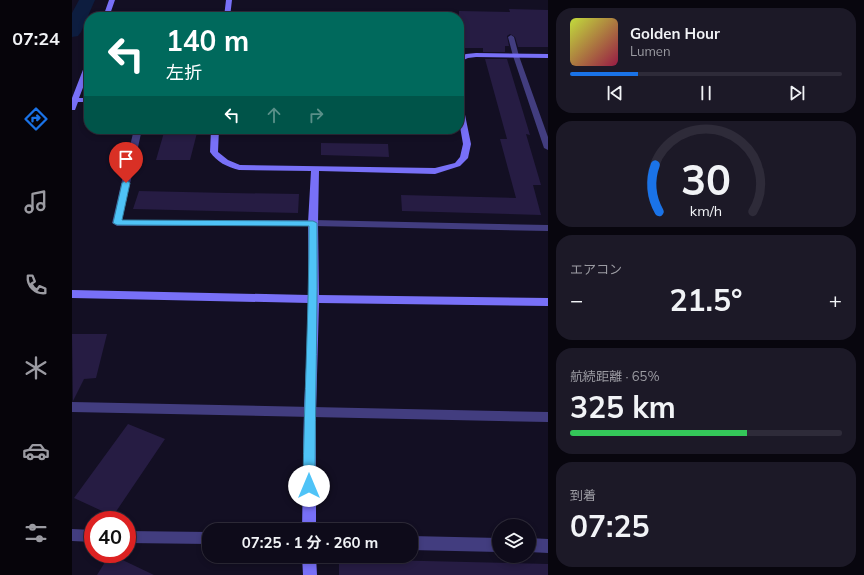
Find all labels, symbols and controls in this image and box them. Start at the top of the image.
text: 140 m [166,23,249,58]
text: Golden Hour [630,24,720,43]
text: 07:24 [12,27,60,50]
icon: left [100,28,152,80]
text: Lumen [630,43,671,59]
text: 左折 [166,61,202,84]
icon: previous [604,82,626,104]
icon: pause [695,82,717,104]
icon: next [786,82,808,104]
icon: left [221,104,243,126]
icon: ahead [263,104,285,126]
icon: right [305,104,327,126]
icon: directions [22,105,50,133]
pin [109,142,143,183]
icon: arrive [115,148,137,170]
text: 30 [681,153,731,205]
icon: music [22,188,50,216]
text: km/h [690,202,722,220]
text: エアコン [570,261,622,277]
icon: phone [22,271,50,299]
text: 21.5° [670,281,742,319]
text: − [570,286,583,314]
text: + [829,286,842,314]
icon: climate [22,354,50,382]
text: 航続距離 · 65% [570,368,660,384]
text: 325 km [570,388,676,426]
icon: car [22,437,50,465]
position arrow [288,465,330,507]
text: 到着 [570,487,596,503]
text: 07:25 [570,507,649,545]
speed limit sign: 40 [84,511,136,563]
icon: filters [22,519,50,547]
map controls [492,519,536,563]
button: layers [492,519,536,563]
text: 07:25 · 1 分 · 260 m [242,533,378,552]

